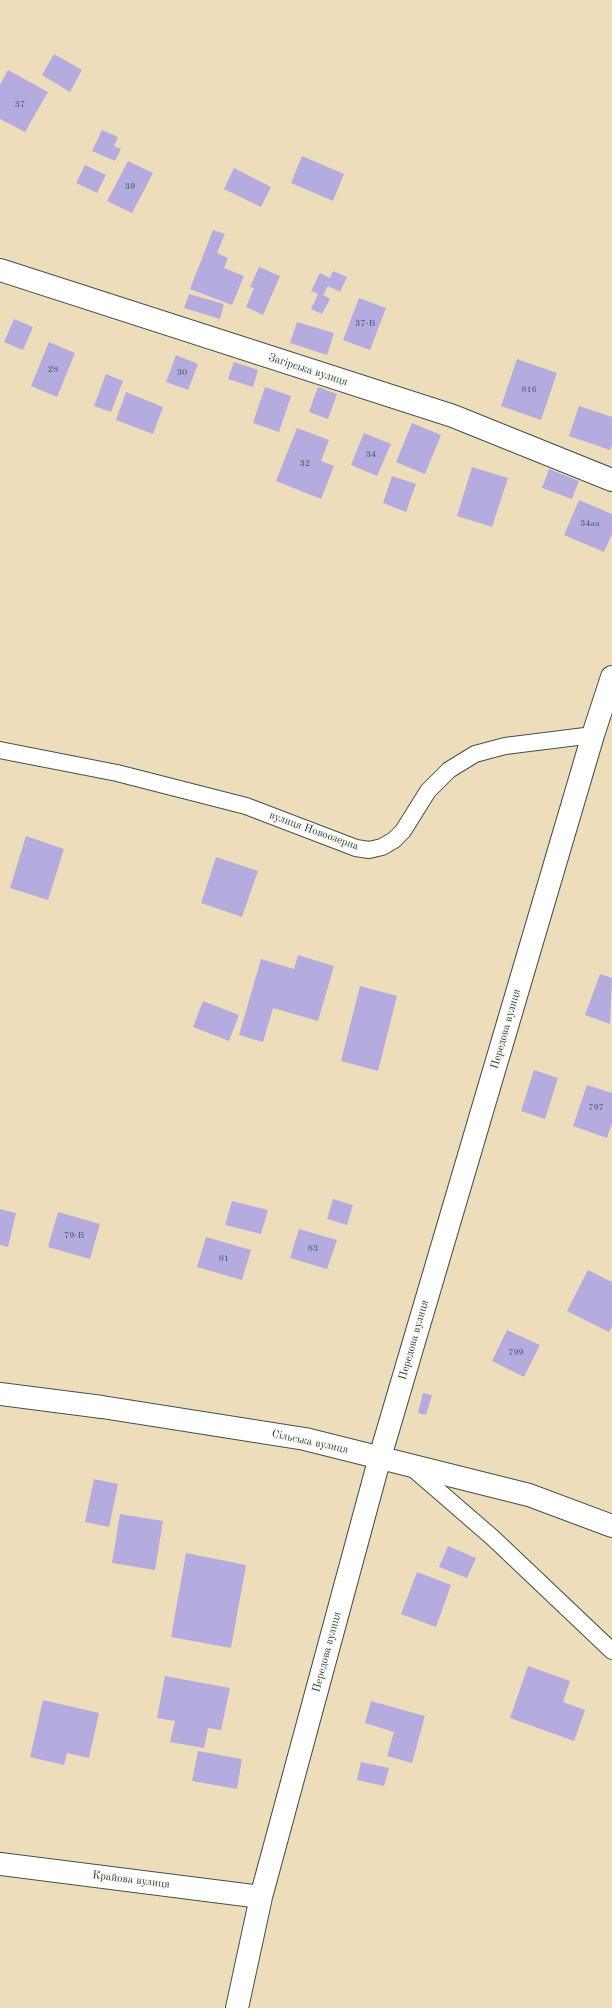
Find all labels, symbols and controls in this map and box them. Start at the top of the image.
house number: 37 [15,100,25,110]
house number: 39 [125,182,135,192]
house number: 37-Б [355,319,375,329]
street label: Загірська вулиця [267,351,349,389]
house number: 28 [48,365,58,375]
house number: 30 [177,368,187,378]
house number: 816 [521,385,537,395]
house number: 34 [366,450,376,460]
house number: 32 [300,459,310,469]
house number: 34аа [580,519,600,529]
street label: вулиця Новоозерна [268,809,360,853]
street label: Передова вулиця [488,987,524,1071]
house number: 797 [588,1103,604,1113]
house number: 79-Б [64,1231,84,1241]
house number: 83 [308,1244,318,1254]
house number: 81 [219,1254,229,1264]
street label: Передова вулиця [396,1298,432,1382]
house number: 799 [508,1348,524,1358]
street label: Сільська вулиця [270,1427,350,1457]
street label: Передова вулиця [310,1610,344,1694]
street label: Крайова вулиця [91,1869,171,1891]

